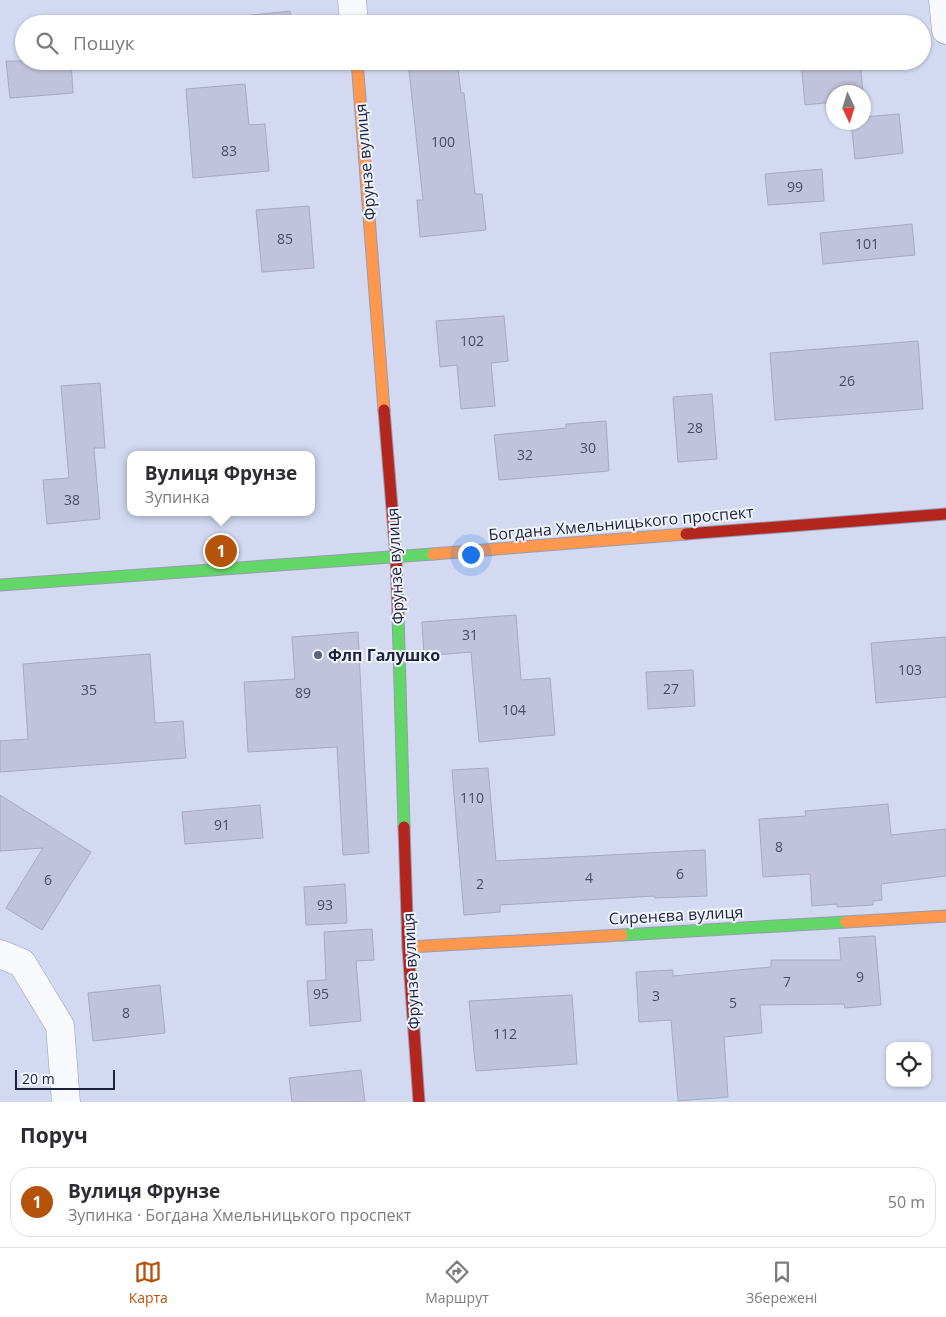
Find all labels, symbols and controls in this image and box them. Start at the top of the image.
search box [15,15,931,70]
icon: search [33,29,61,57]
text: Пошук [73,30,135,56]
north arrow [826,85,871,130]
street label: Фрунзе вулиця [349,103,381,221]
house number: 100 [431,132,455,151]
house number: 83 [221,141,237,160]
house number: 99 [787,177,803,196]
house number: 85 [277,229,293,248]
house number: 101 [855,234,879,253]
house number: 102 [460,331,484,350]
house number: 26 [839,371,855,390]
house number: 28 [687,418,703,437]
house number: 30 [580,438,596,457]
house number: 32 [517,445,533,464]
popup [127,451,315,516]
text: Вулиця Фрунзе [145,460,297,486]
text: Зупинка [145,486,210,508]
house number: 38 [64,490,80,509]
street label: Богдана Хмельницького проспект [487,500,755,546]
street label: Фрунзе вулиця [381,507,409,625]
pin: 1 [205,532,237,570]
your location [458,542,484,568]
house number: 31 [462,625,478,644]
place label: Флп Галушко [328,644,440,666]
marker: Флп Галушко [312,649,324,661]
house number: 103 [898,660,922,679]
house number: 27 [663,679,679,698]
house number: 35 [81,680,97,699]
house number: 89 [295,683,311,702]
house number: 104 [502,700,526,719]
house number: 110 [460,788,484,807]
house number: 91 [214,815,230,834]
house number: 8 [775,837,783,856]
house number: 6 [676,864,684,883]
house number: 4 [585,868,593,887]
house number: 6 [44,870,52,889]
house number: 2 [476,874,484,893]
house number: 93 [317,895,333,914]
street label: Сиренєва вулиця [608,900,744,930]
street label: Фрунзе вулиця [397,912,425,1030]
house number: 9 [856,967,864,986]
house number: 7 [783,972,791,991]
house number: 95 [313,984,329,1003]
house number: 3 [652,986,660,1005]
house number: 5 [729,993,737,1012]
house number: 8 [122,1003,130,1022]
house number: 112 [493,1024,517,1043]
map controls [886,1042,931,1087]
button: locate [886,1042,931,1087]
scale bar [15,1067,115,1090]
text: 20 m [22,1069,55,1088]
text: Поруч [20,1121,88,1149]
text: Вулиця Фрунзе [68,1178,220,1204]
text: 1 [32,1191,42,1213]
text: 50 m [888,1191,925,1213]
text: Зупинка · Богдана Хмельницького проспект [68,1204,411,1226]
tab: Карта [129,1258,168,1307]
tab: Маршрут [425,1258,489,1307]
tab: Збережені [746,1258,817,1307]

